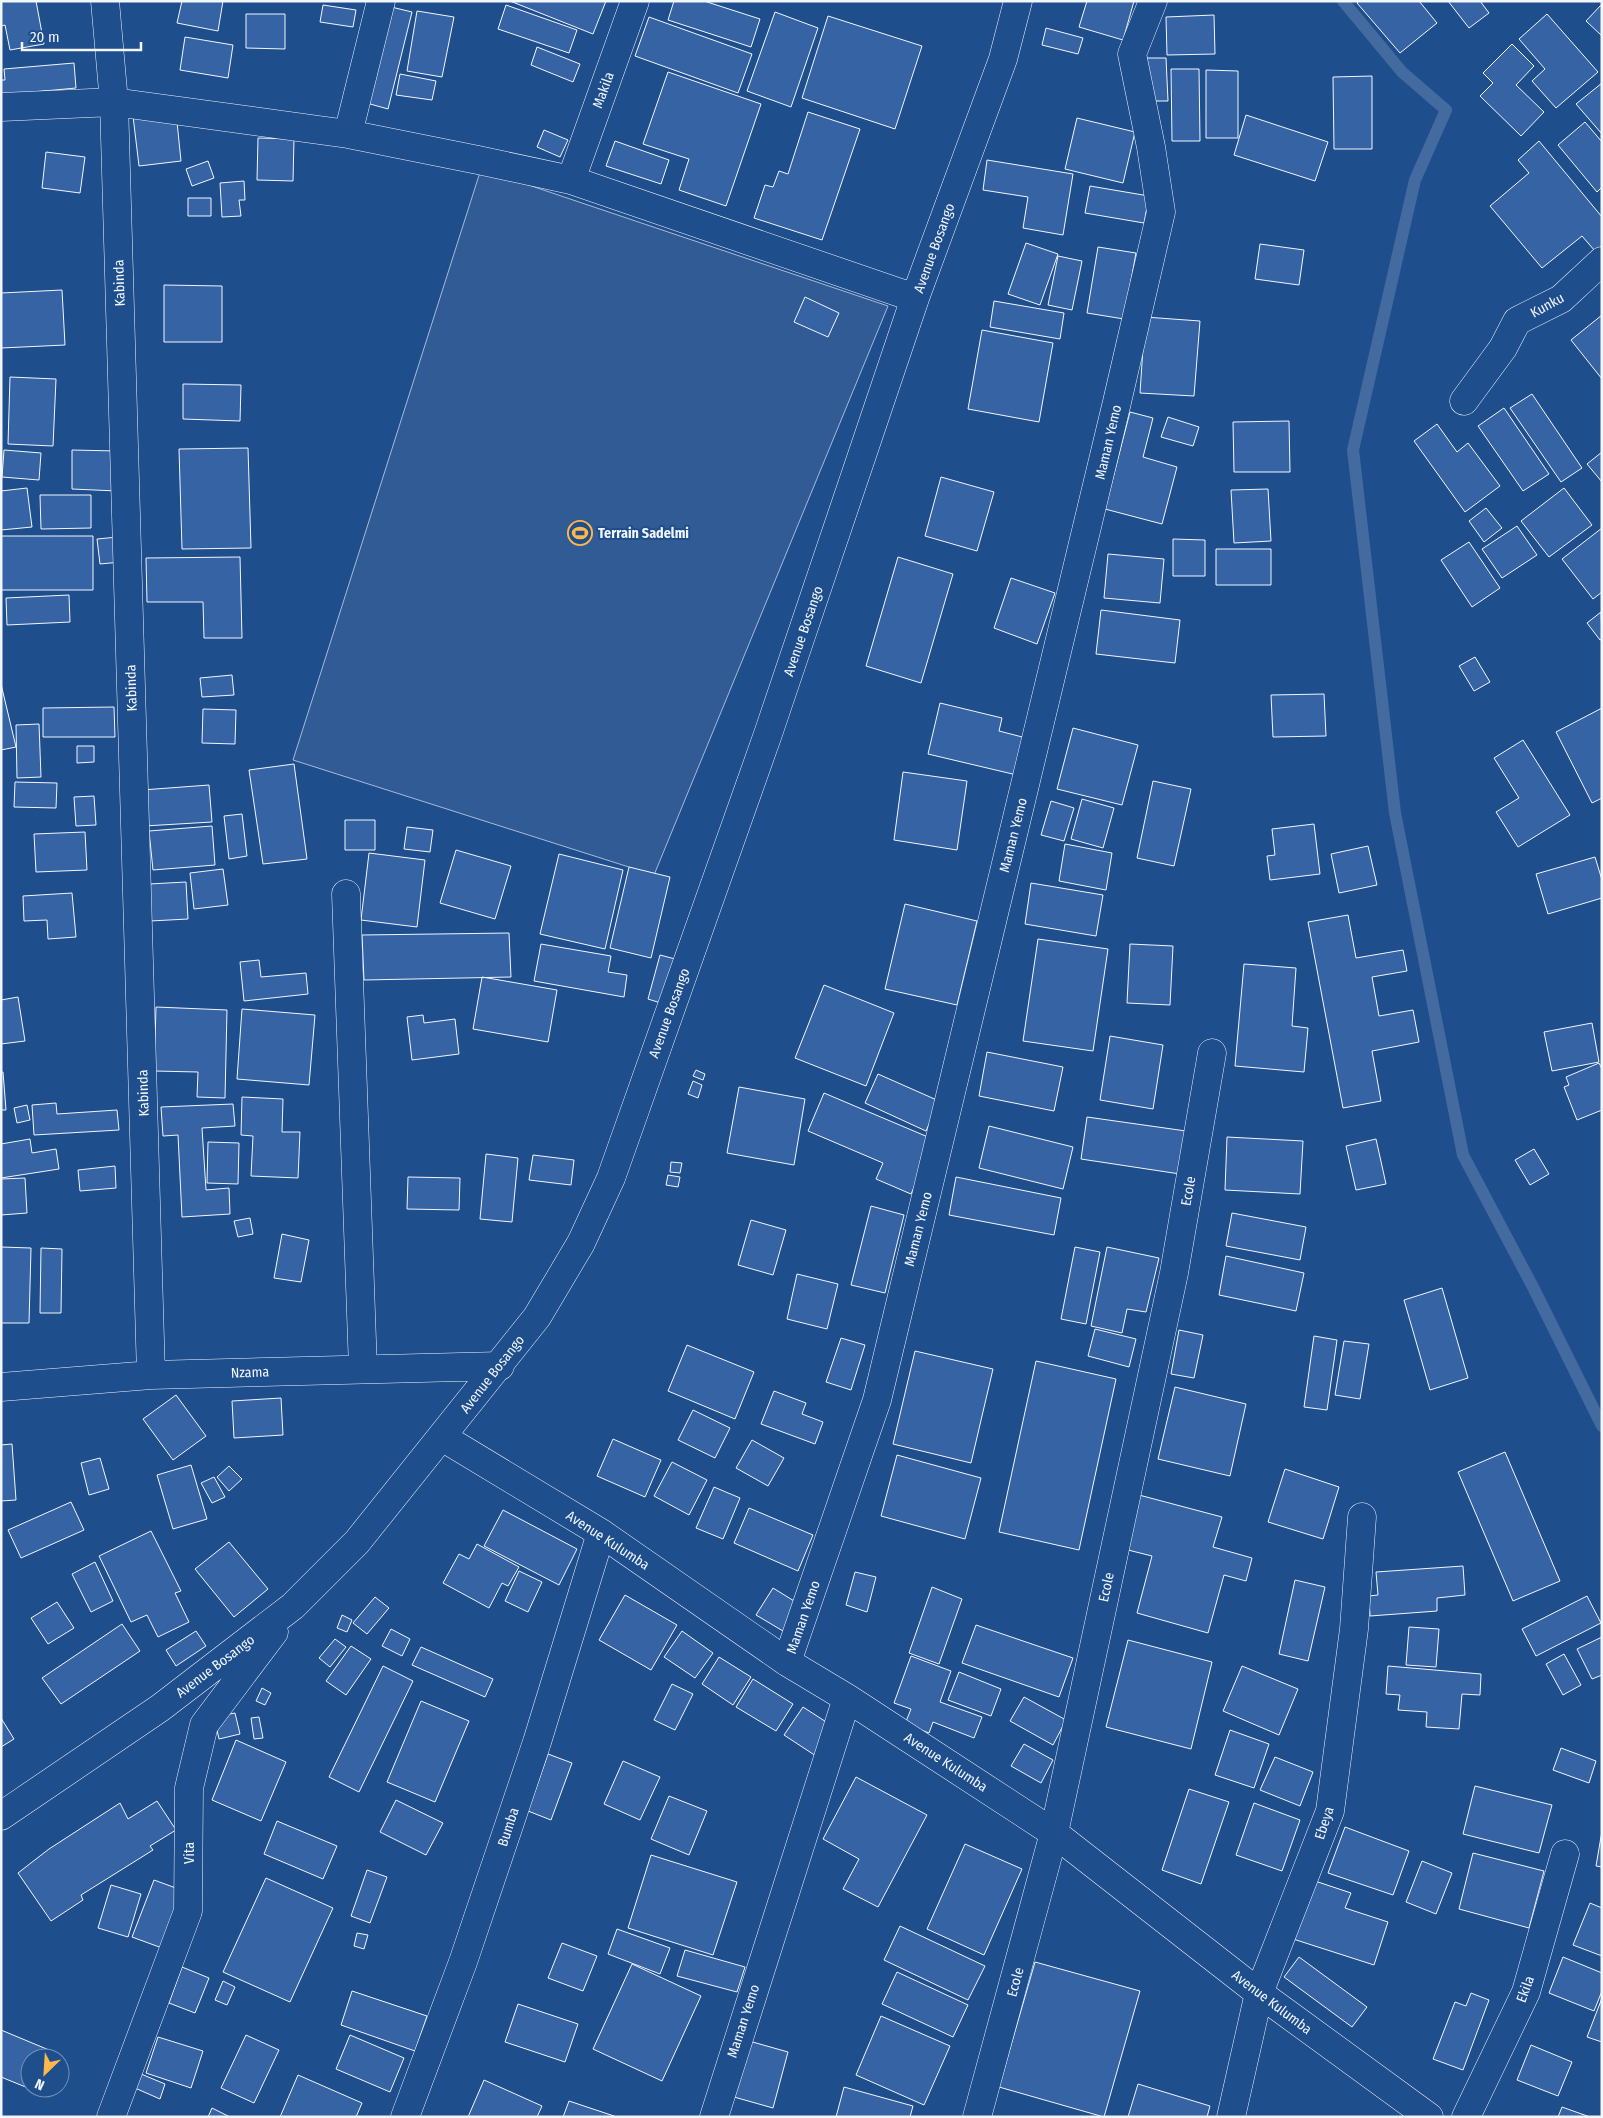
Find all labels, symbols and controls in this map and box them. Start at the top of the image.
scale bar [22,20,141,52]
text: 20 m [30,28,60,46]
street label: Makila [589,70,618,111]
street label: Avenue Bosango [910,201,959,295]
street label: Kabinda [110,259,129,307]
street label: Kunku [1527,289,1567,322]
street label: Maman Yemo [1092,403,1125,481]
sports icon: Terrain Sadelmi [567,520,593,546]
place label: Terrain Sadelmi [598,525,689,542]
street label: Avenue Bosango [780,584,827,678]
street label: Kabinda [122,664,141,712]
street label: Maman Yemo [996,796,1031,874]
street label: Avenue Bosango [645,966,694,1060]
street label: Kabinda [134,1069,153,1117]
street label: Ecole [1178,1175,1199,1207]
street label: Maman Yemo [901,1190,936,1268]
street label: Avenue Bosango [457,1332,528,1417]
street label: Nzama [231,1363,270,1382]
street label: Avenue Kulumba [563,1507,653,1574]
street label: Ecole [1095,1571,1118,1604]
street label: Maman Yemo [783,1578,824,1656]
street label: Avenue Bosango [173,1631,258,1702]
street label: Avenue Kulumba [901,1729,991,1796]
street label: Ebeya [1311,1804,1338,1842]
street label: Bumba [494,1805,523,1849]
street label: Vita [181,1842,198,1864]
street label: Ecole [1003,1965,1028,1999]
street label: Avenue Kulumba [1228,1967,1315,2038]
street label: Ekila [1513,1973,1538,2005]
street label: Maman Yemo [724,1982,763,2060]
north arrow [20,2048,70,2098]
text: N [32,2075,47,2094]

